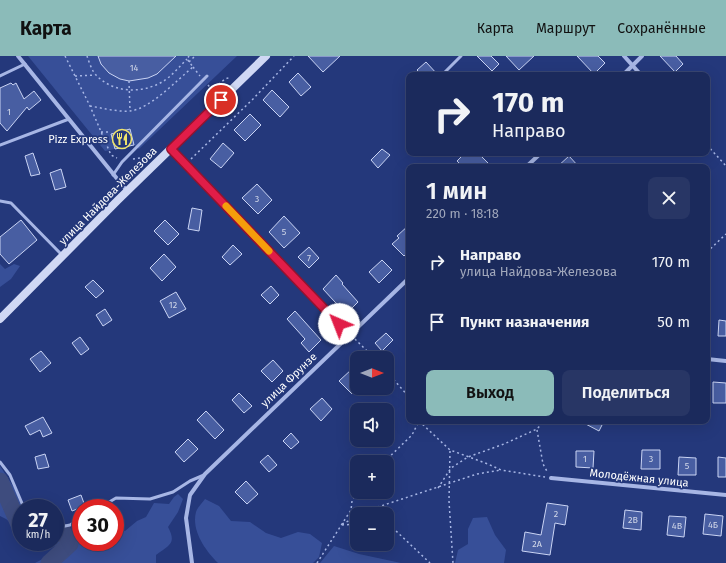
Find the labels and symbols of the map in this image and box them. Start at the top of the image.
house number: 14 [130,63,139,73]
pin [204,83,238,117]
house number: 1 [7,107,11,117]
restaurant icon: Pizz Express [111,128,133,150]
place label: Pizz Express [48,133,108,146]
street label: улица Найдова-Железова [56,144,160,248]
house number: 3 [255,194,259,204]
house number: 5 [282,227,287,237]
house number: 7 [307,253,311,263]
house number: 12 [169,300,177,310]
position arrow [318,303,360,345]
street label: улица Фрунзе [258,350,320,410]
north arrow [350,351,394,395]
house number: 1 [583,454,587,464]
house number: 3 [649,454,653,464]
house number: 5 [685,461,690,471]
street label: Молодёжная улица [589,466,689,490]
speed limit sign: 30 [72,499,124,551]
house number: 2 [554,509,558,519]
house number: 2В [628,515,638,525]
house number: 4Б [708,520,718,530]
house number: 4В [672,521,683,531]
house number: 2А [532,539,543,549]

